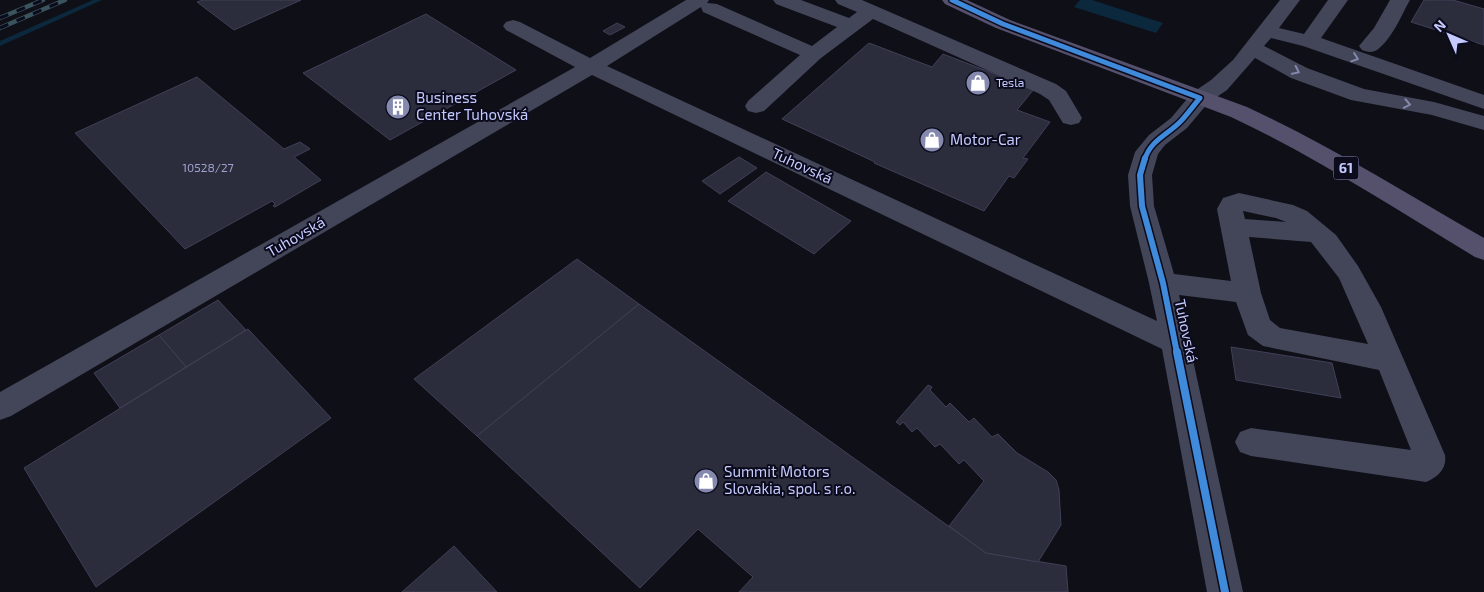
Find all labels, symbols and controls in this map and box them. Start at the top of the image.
north arrow [1424,10,1474,60]
text: N [1430,16,1449,35]
one-way arrow [1350,52,1359,62]
one-way arrow [1291,65,1300,75]
shop icon: Tesla [965,70,991,96]
place label: Tesla [996,75,1024,89]
place label: Business Center Tuhovská [416,88,528,123]
building icon: Business Center Tuhovská [385,94,411,120]
one-way arrow [1402,98,1411,108]
shop icon: Motor-Car [919,127,945,153]
place label: Motor-Car [950,130,1021,148]
street label: Tuhovská [769,143,835,187]
road number: 61 [1334,156,1358,180]
house number: 10528/27 [182,160,234,174]
street label: Tuhovská [263,212,328,260]
street label: Tuhovská [1171,297,1202,364]
place label: Summit Motors Slovakia, spol. s r.o. [724,462,855,497]
shop icon: Summit Motors Slovakia, spol. s r.o. [693,468,719,494]

